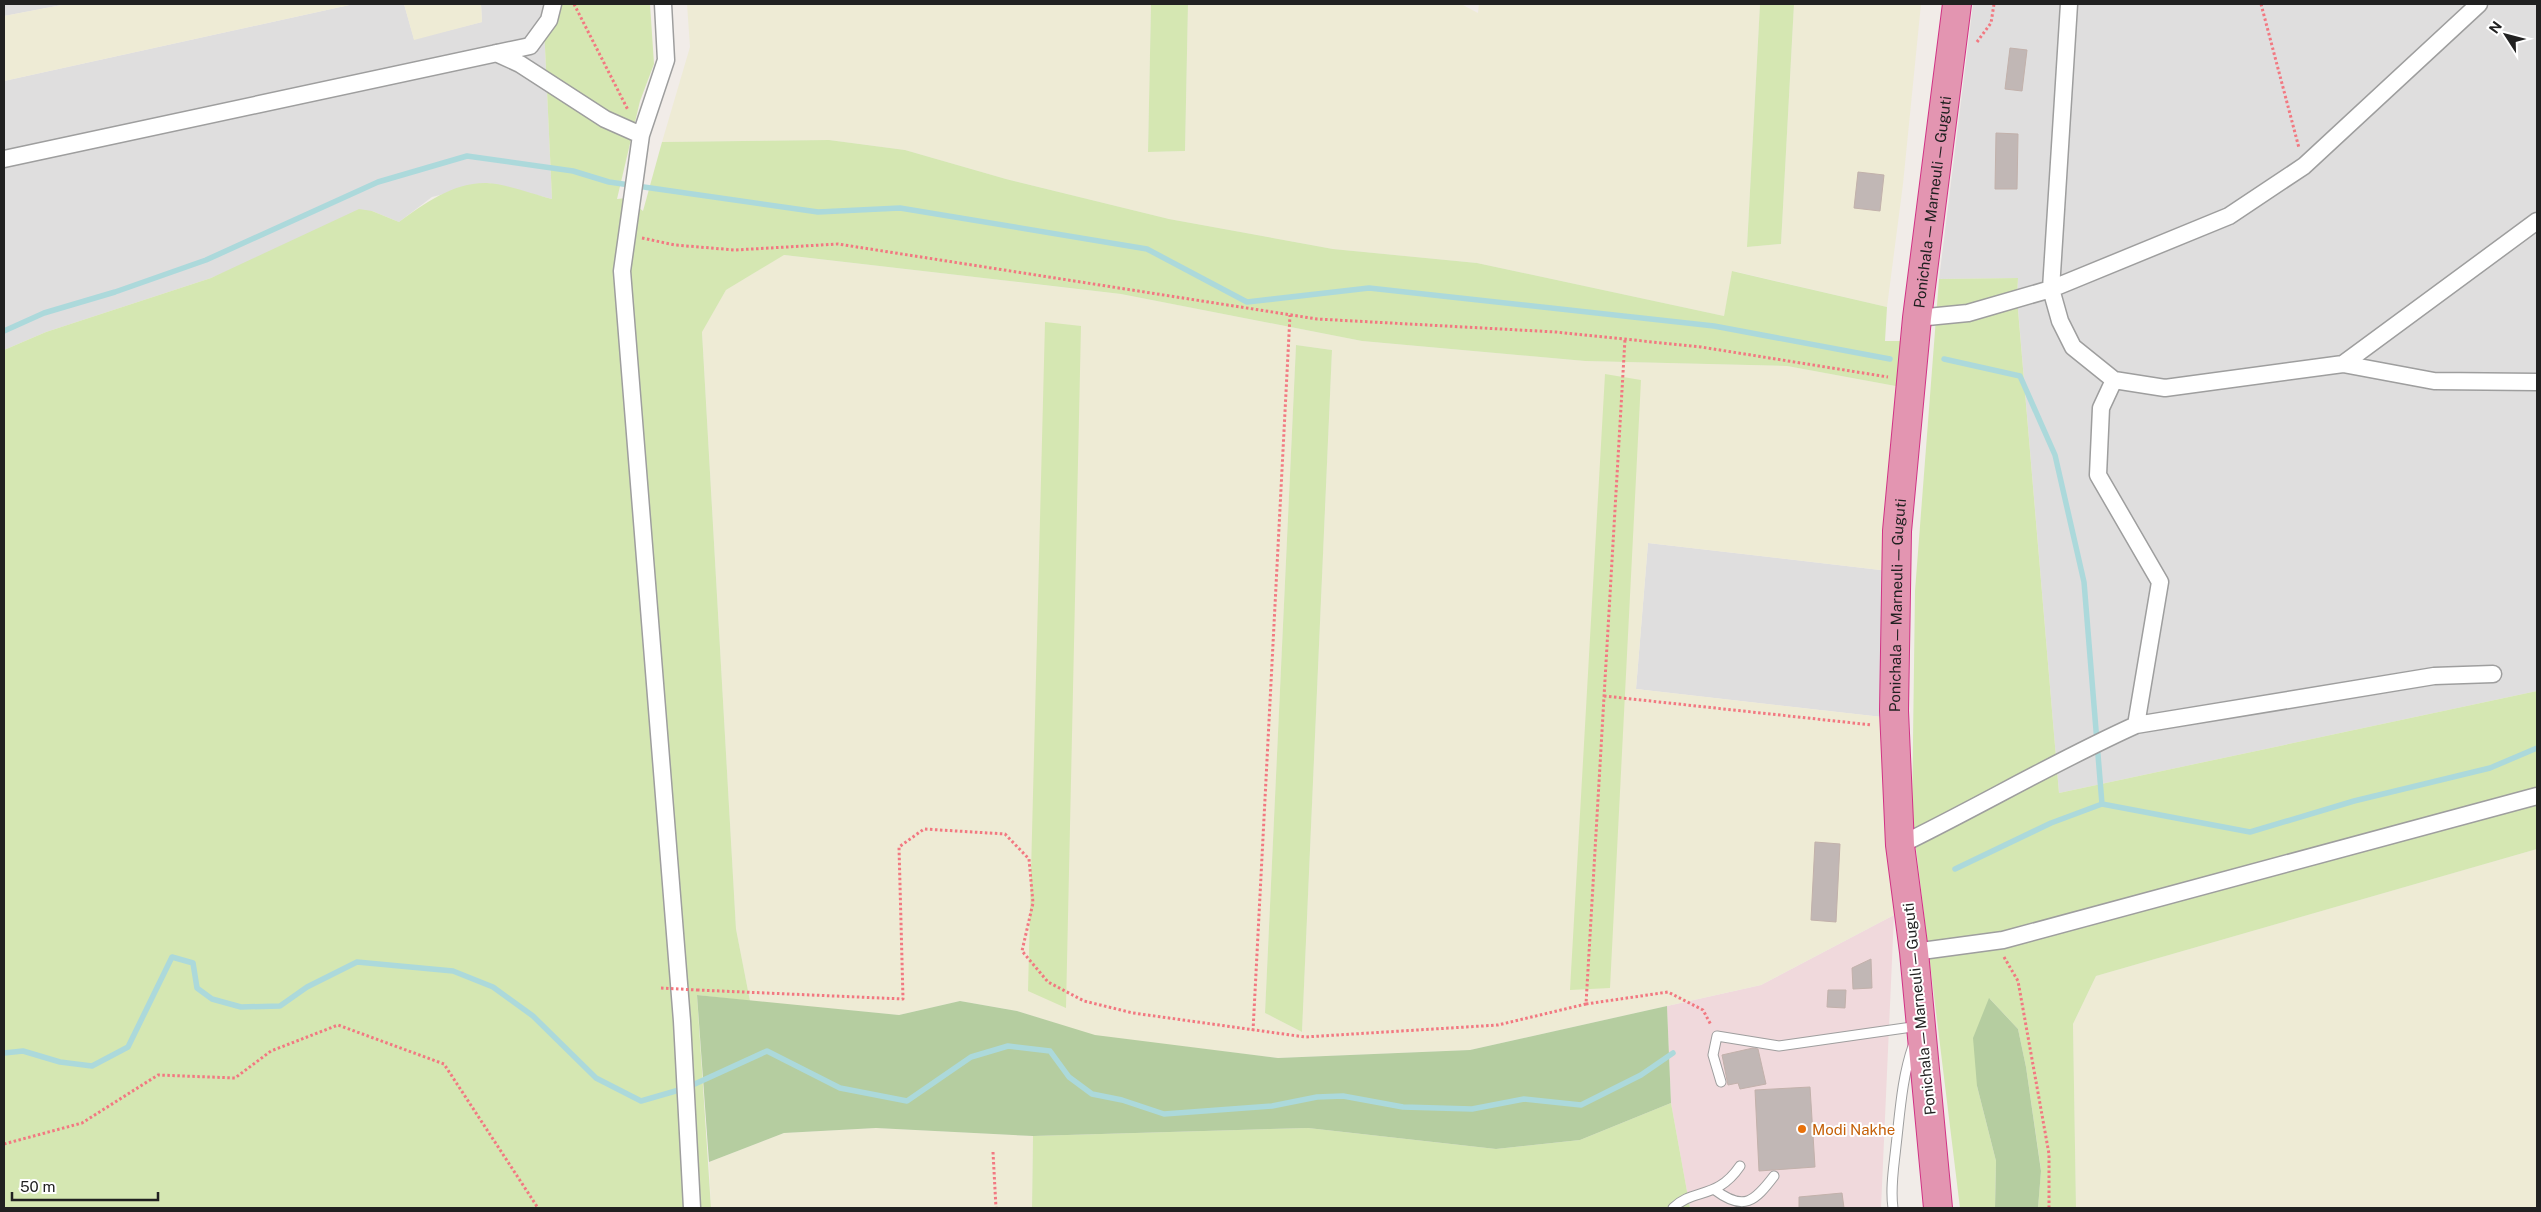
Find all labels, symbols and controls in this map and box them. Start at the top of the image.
north arrow [2481,10,2531,60]
text: N [2486,18,2505,36]
street label: Ponichala — Marneuli — Guguti [1910,95,1954,309]
street label: Ponichala — Marneuli — Guguti [1885,498,1909,712]
street label: Ponichala — Marneuli — Guguti [1899,902,1939,1116]
place label: Modi Nakhe [1812,1121,1895,1138]
marker: Modi Nakhe [1796,1123,1808,1135]
scale bar [12,1170,159,1202]
text: 50 m [20,1178,55,1195]

